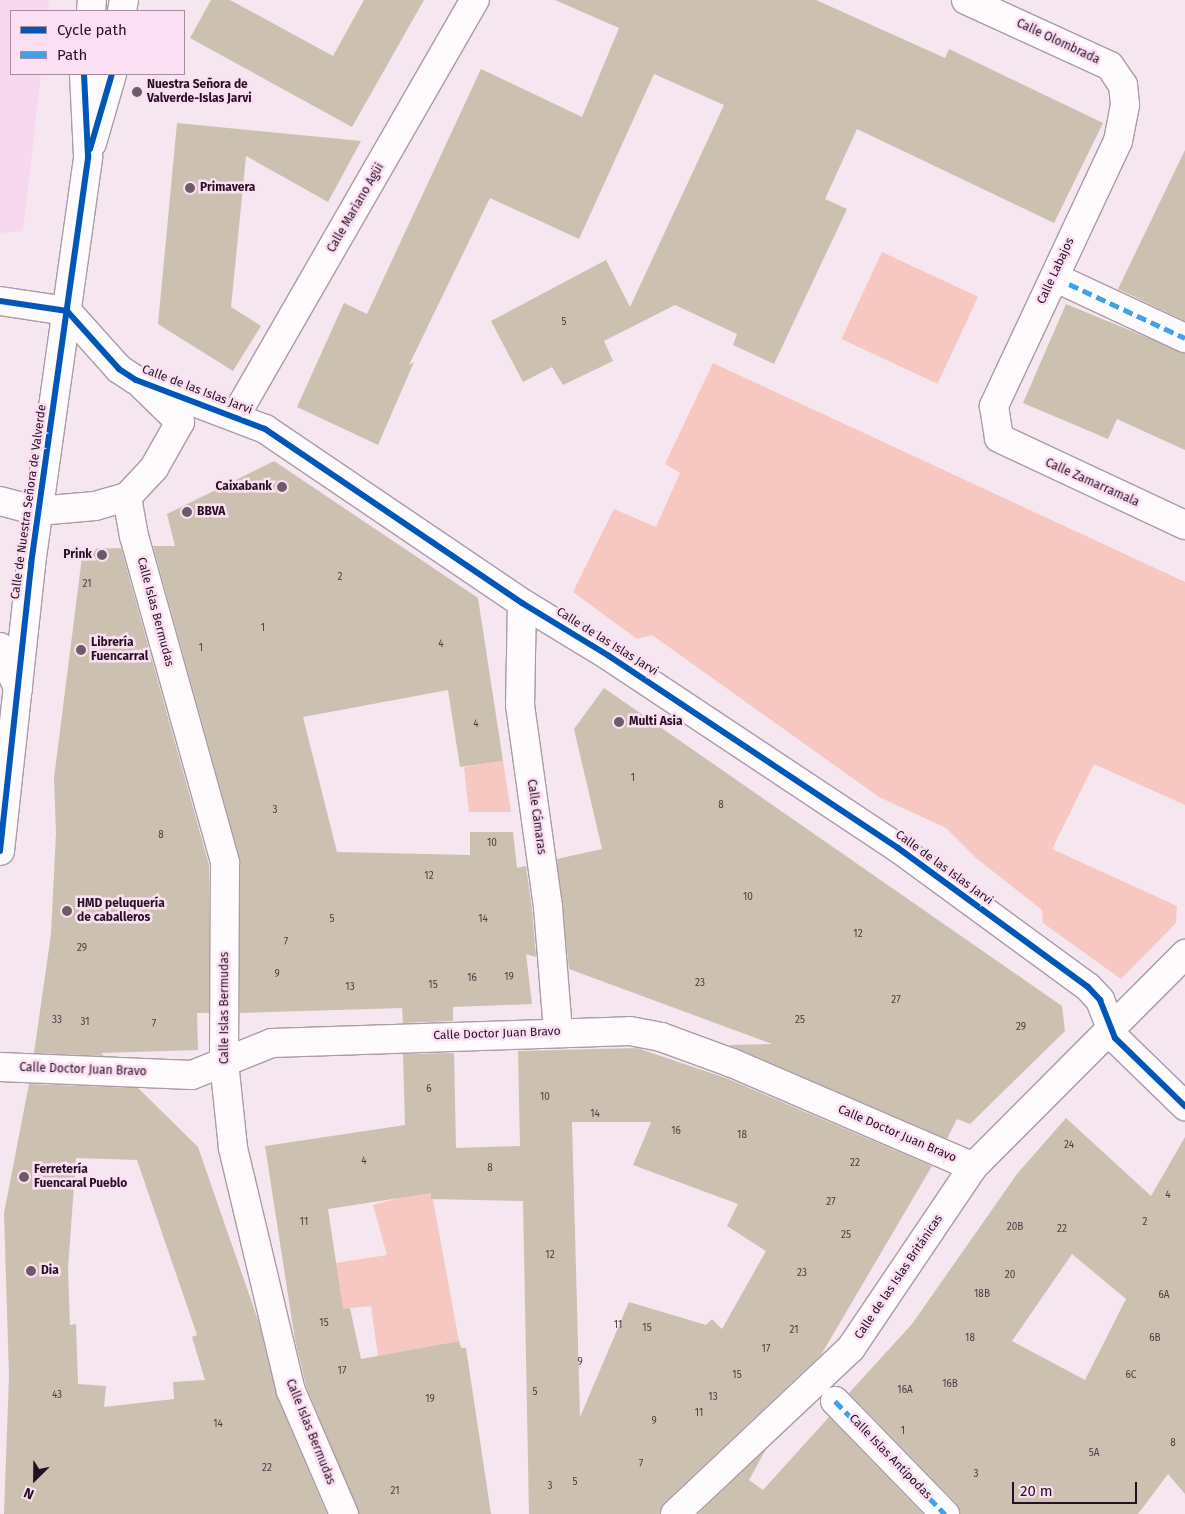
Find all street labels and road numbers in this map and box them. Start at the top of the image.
street label: Calle Olombrada [1014,16,1102,68]
street label: Calle Mariano Agüi [325,161,387,255]
street label: Calle Labajos [1034,236,1078,306]
street label: Calle de las Islas Jarvi [140,362,254,418]
street label: Calle de Nuestra Señora de Valverde [8,404,50,600]
street label: Calle Zamarramala [1043,456,1141,510]
street label: Calle Islas Bermudas [133,556,177,668]
street label: Calle de las Islas Jarvi [554,605,660,679]
street label: Calle Cámaras [524,778,548,856]
street label: Calle de las Islas Jarvi [892,828,996,908]
street label: Calle Islas Bermudas [218,952,232,1064]
street label: Calle Doctor Juan Bravo [433,1025,561,1043]
street label: Calle Doctor Juan Bravo [19,1061,147,1079]
street label: Calle Doctor Juan Bravo [836,1103,958,1165]
street label: Calle de las Islas Británicas [852,1212,946,1342]
street label: Calle Islas Bermudas [282,1377,338,1487]
street label: Calle Islas Antípodas [846,1412,934,1502]

